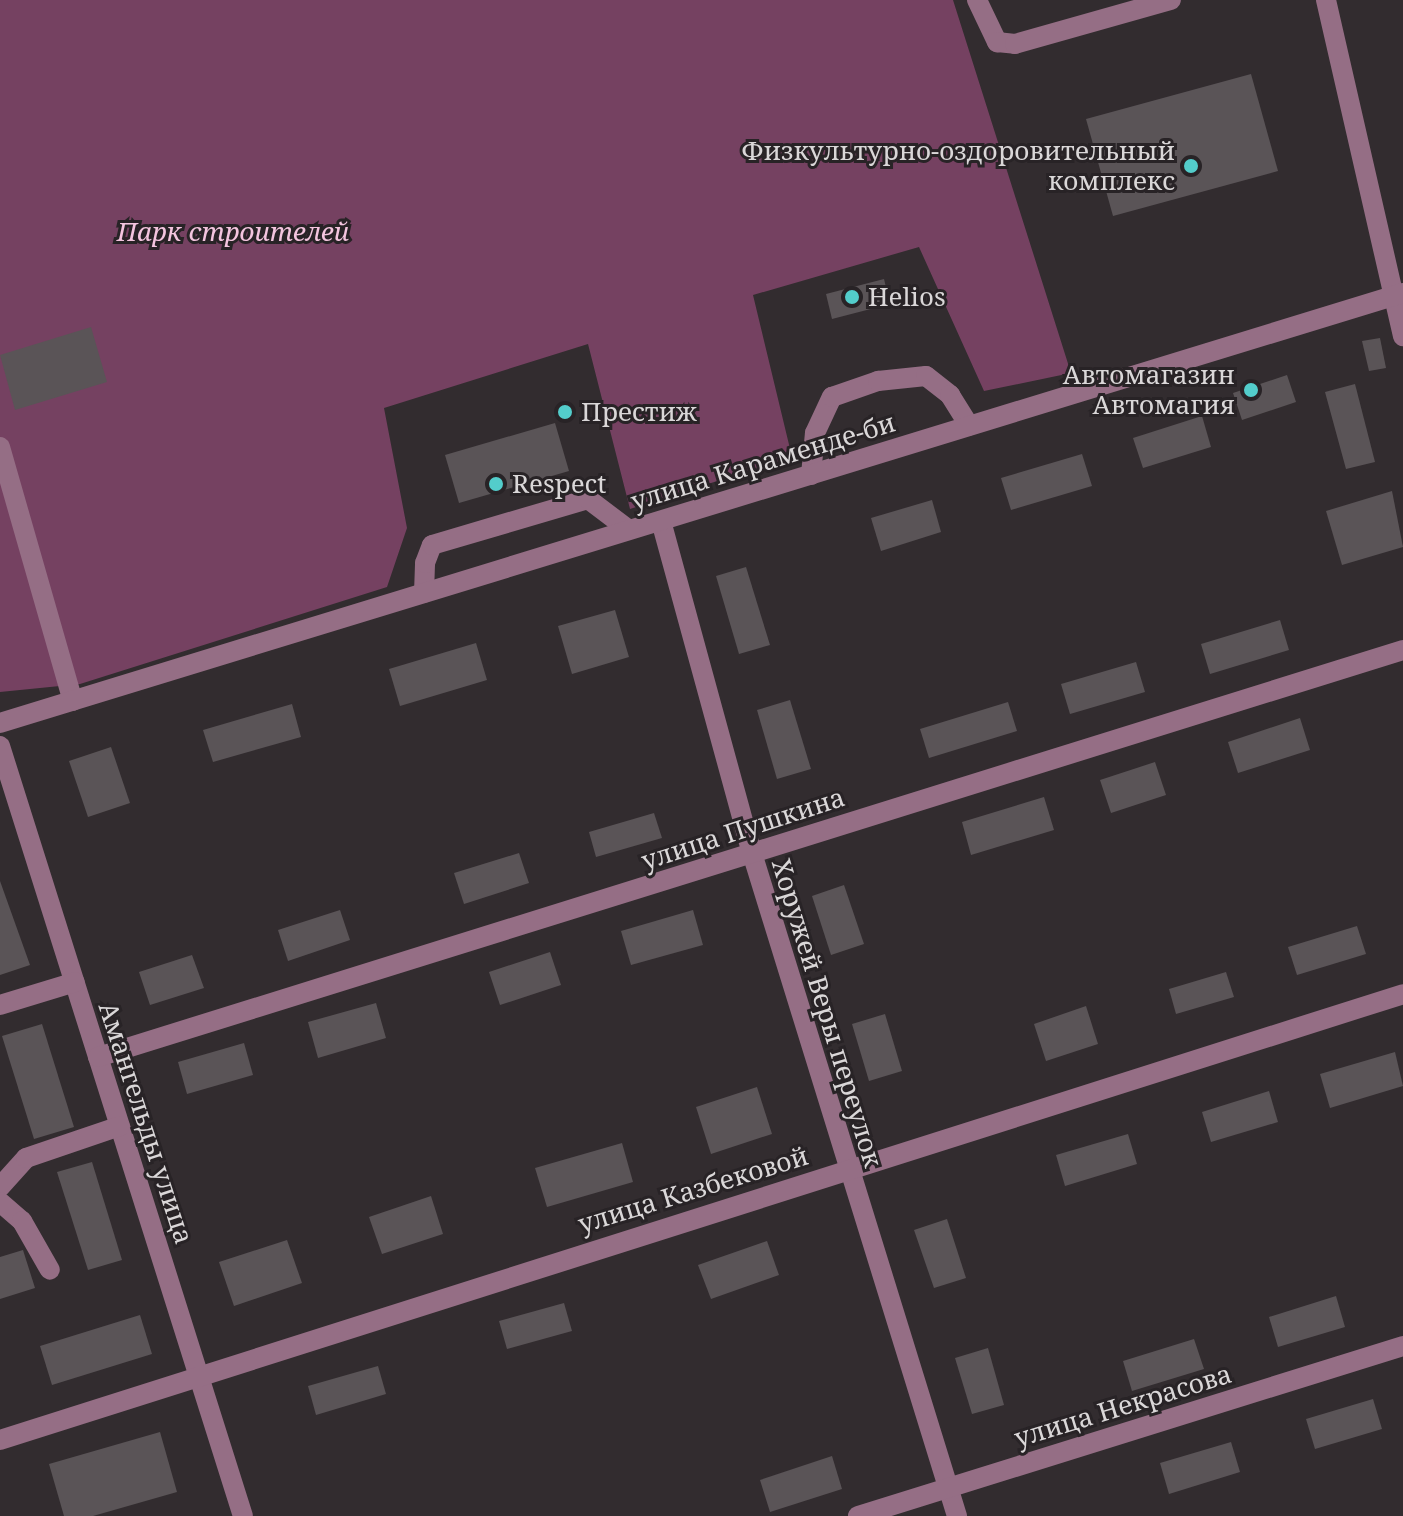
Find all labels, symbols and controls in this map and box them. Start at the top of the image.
place label: Физкультурно-оздоровительный комплекс [741,135,1175,196]
marker: Физкультурно-оздоровительный комплекс [1182,157,1200,175]
park label: Парк строителей [117,216,349,248]
place label: Helios [868,281,946,313]
marker: Helios [843,288,861,306]
place label: Автомагазин Автомагия [1063,359,1235,420]
marker: Автомагазин Автомагия [1242,381,1260,399]
place label: Престиж [581,396,697,428]
marker: Престиж [556,403,574,421]
street label: улица Караменде-би [627,407,899,517]
place label: Respect [512,468,607,500]
marker: Respect [487,475,505,493]
street label: улица Пушкина [637,781,849,877]
street label: Хоружей Веры переулок [765,855,889,1171]
street label: Амангельды улица [92,998,200,1248]
street label: улица Казбековой [574,1140,812,1240]
street label: улица Некрасова [1011,1358,1235,1454]

